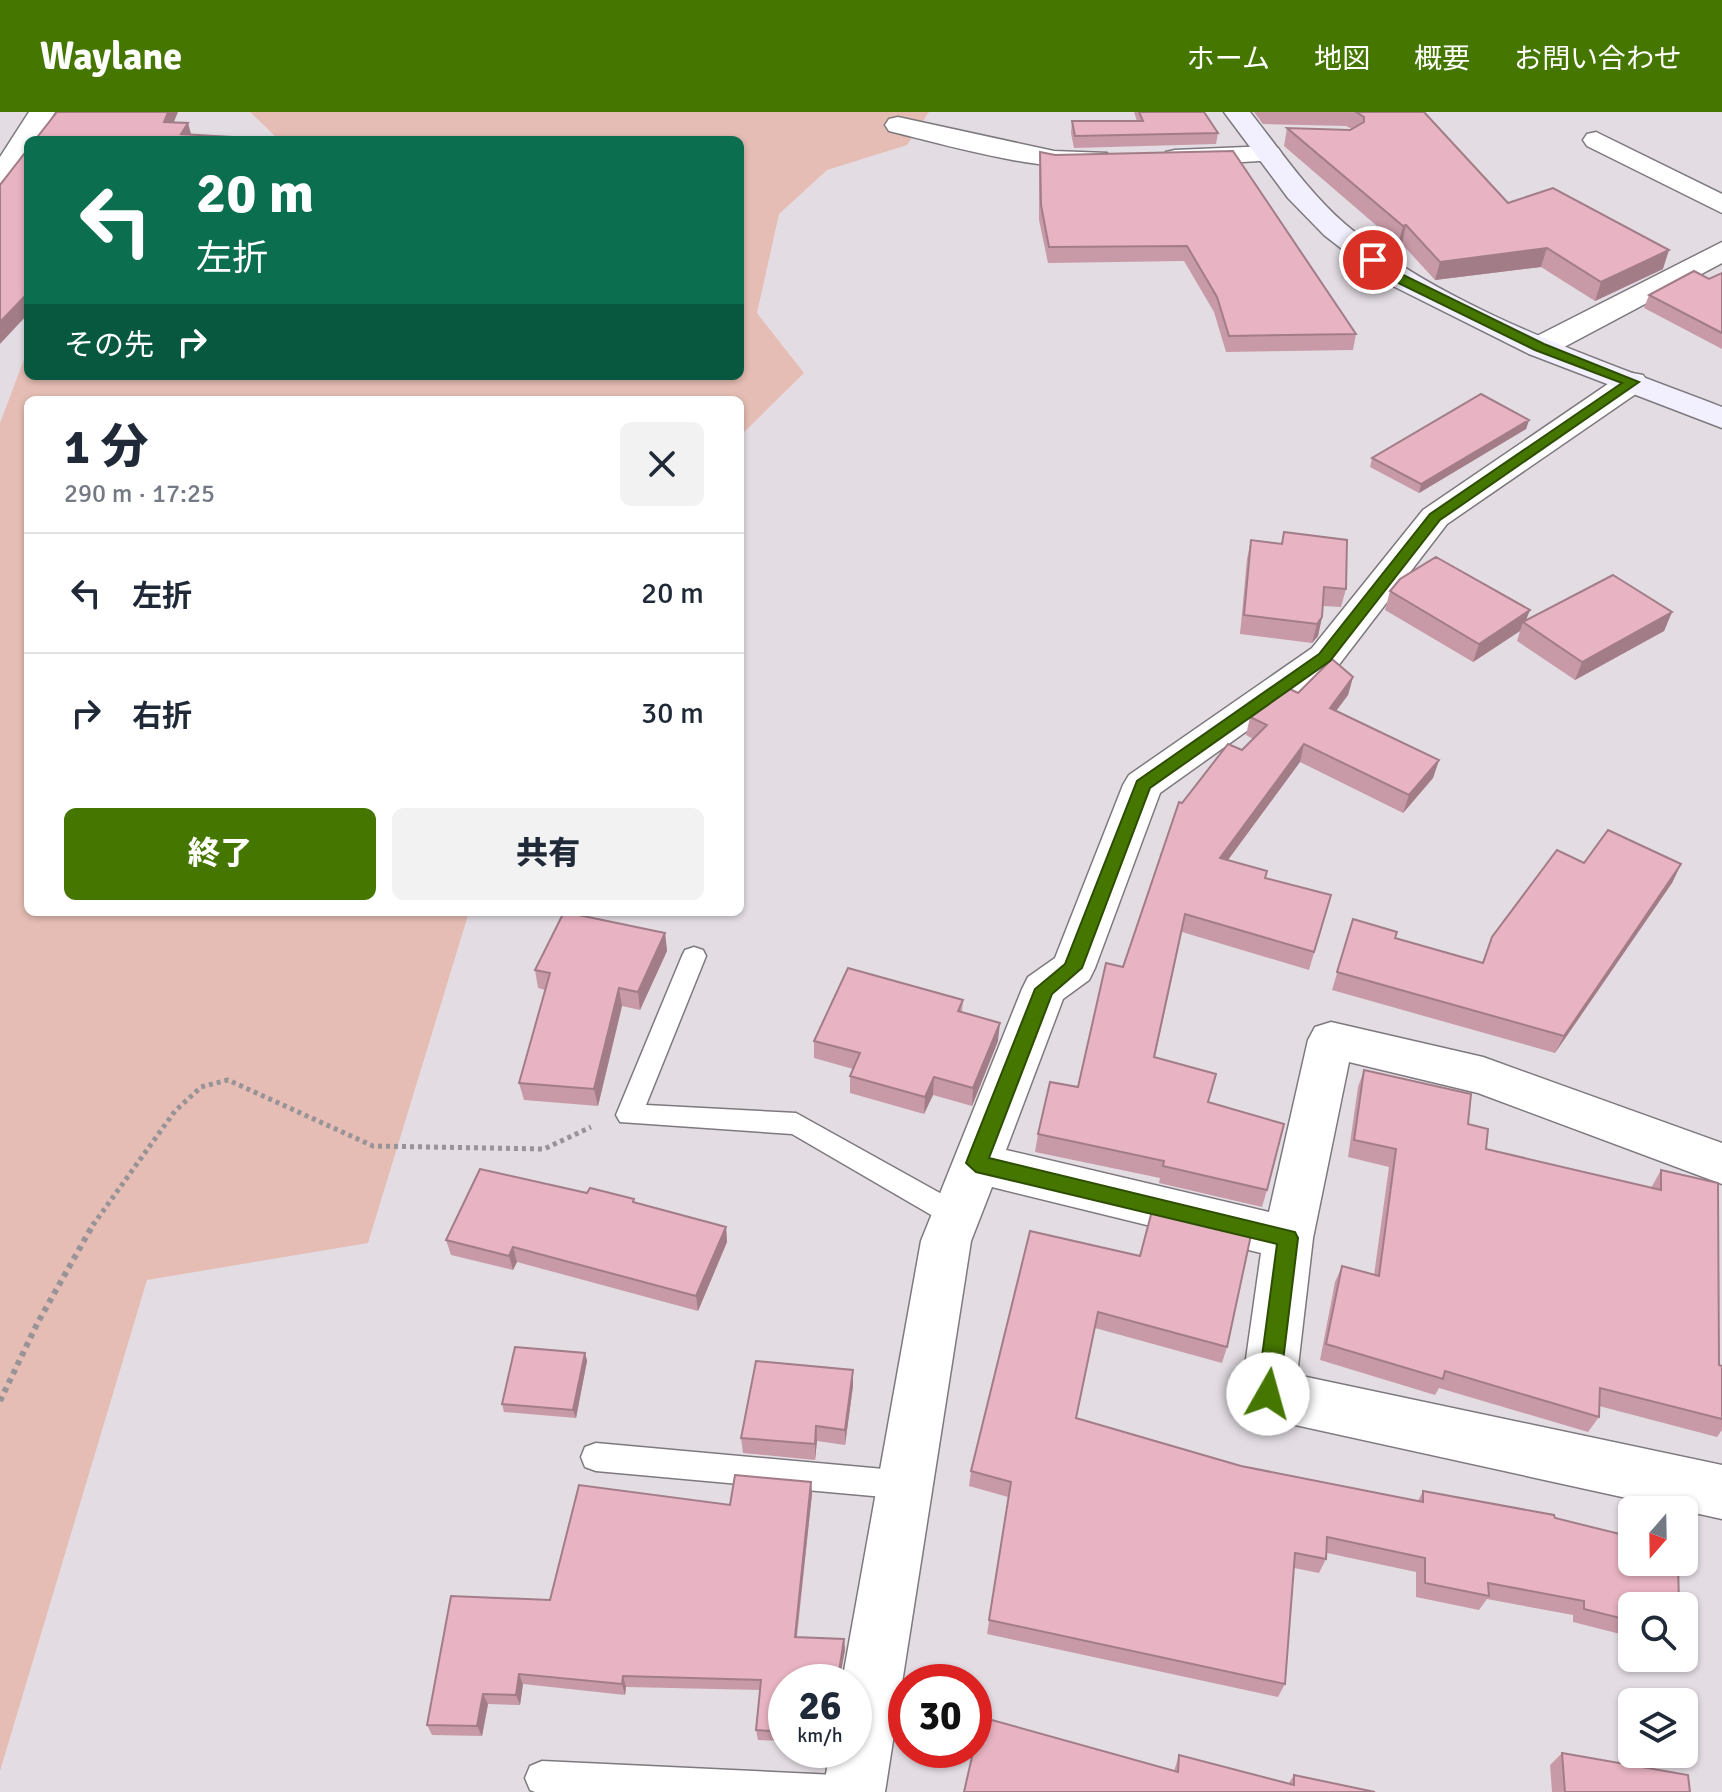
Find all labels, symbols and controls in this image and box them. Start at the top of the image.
text: Waylane [40,33,182,80]
text: ホーム [1187,42,1270,76]
text: 地図 [1314,42,1370,76]
text: 概要 [1414,42,1470,76]
text: お問い合わせ [1514,42,1682,76]
text: 20 m [196,159,314,228]
icon: left [64,168,168,272]
pin [1339,226,1407,294]
text: 左折 [196,236,268,281]
icon: arrive [1351,238,1395,282]
icon: right [170,320,214,364]
text: その先 [64,327,154,364]
text: 1 分 [64,418,148,477]
button: close [620,422,704,506]
text: 290 m · 17:25 [64,478,215,510]
icon: left [64,571,108,615]
text: 20 m [641,575,704,612]
text: 左折 [132,578,192,615]
icon: right [64,691,108,735]
text: 30 m [641,695,704,732]
text: 右折 [132,698,192,735]
button: 終了 [64,808,376,900]
button: 共有 [392,808,704,900]
position arrow [1226,1352,1310,1436]
north arrow [1618,1496,1698,1576]
map controls [1618,1496,1698,1768]
button: search [1618,1592,1698,1672]
speed limit sign: 30 [888,1664,992,1768]
text: 26 [798,1681,842,1731]
button: layers [1618,1688,1698,1768]
text: km/h [797,1723,843,1748]

